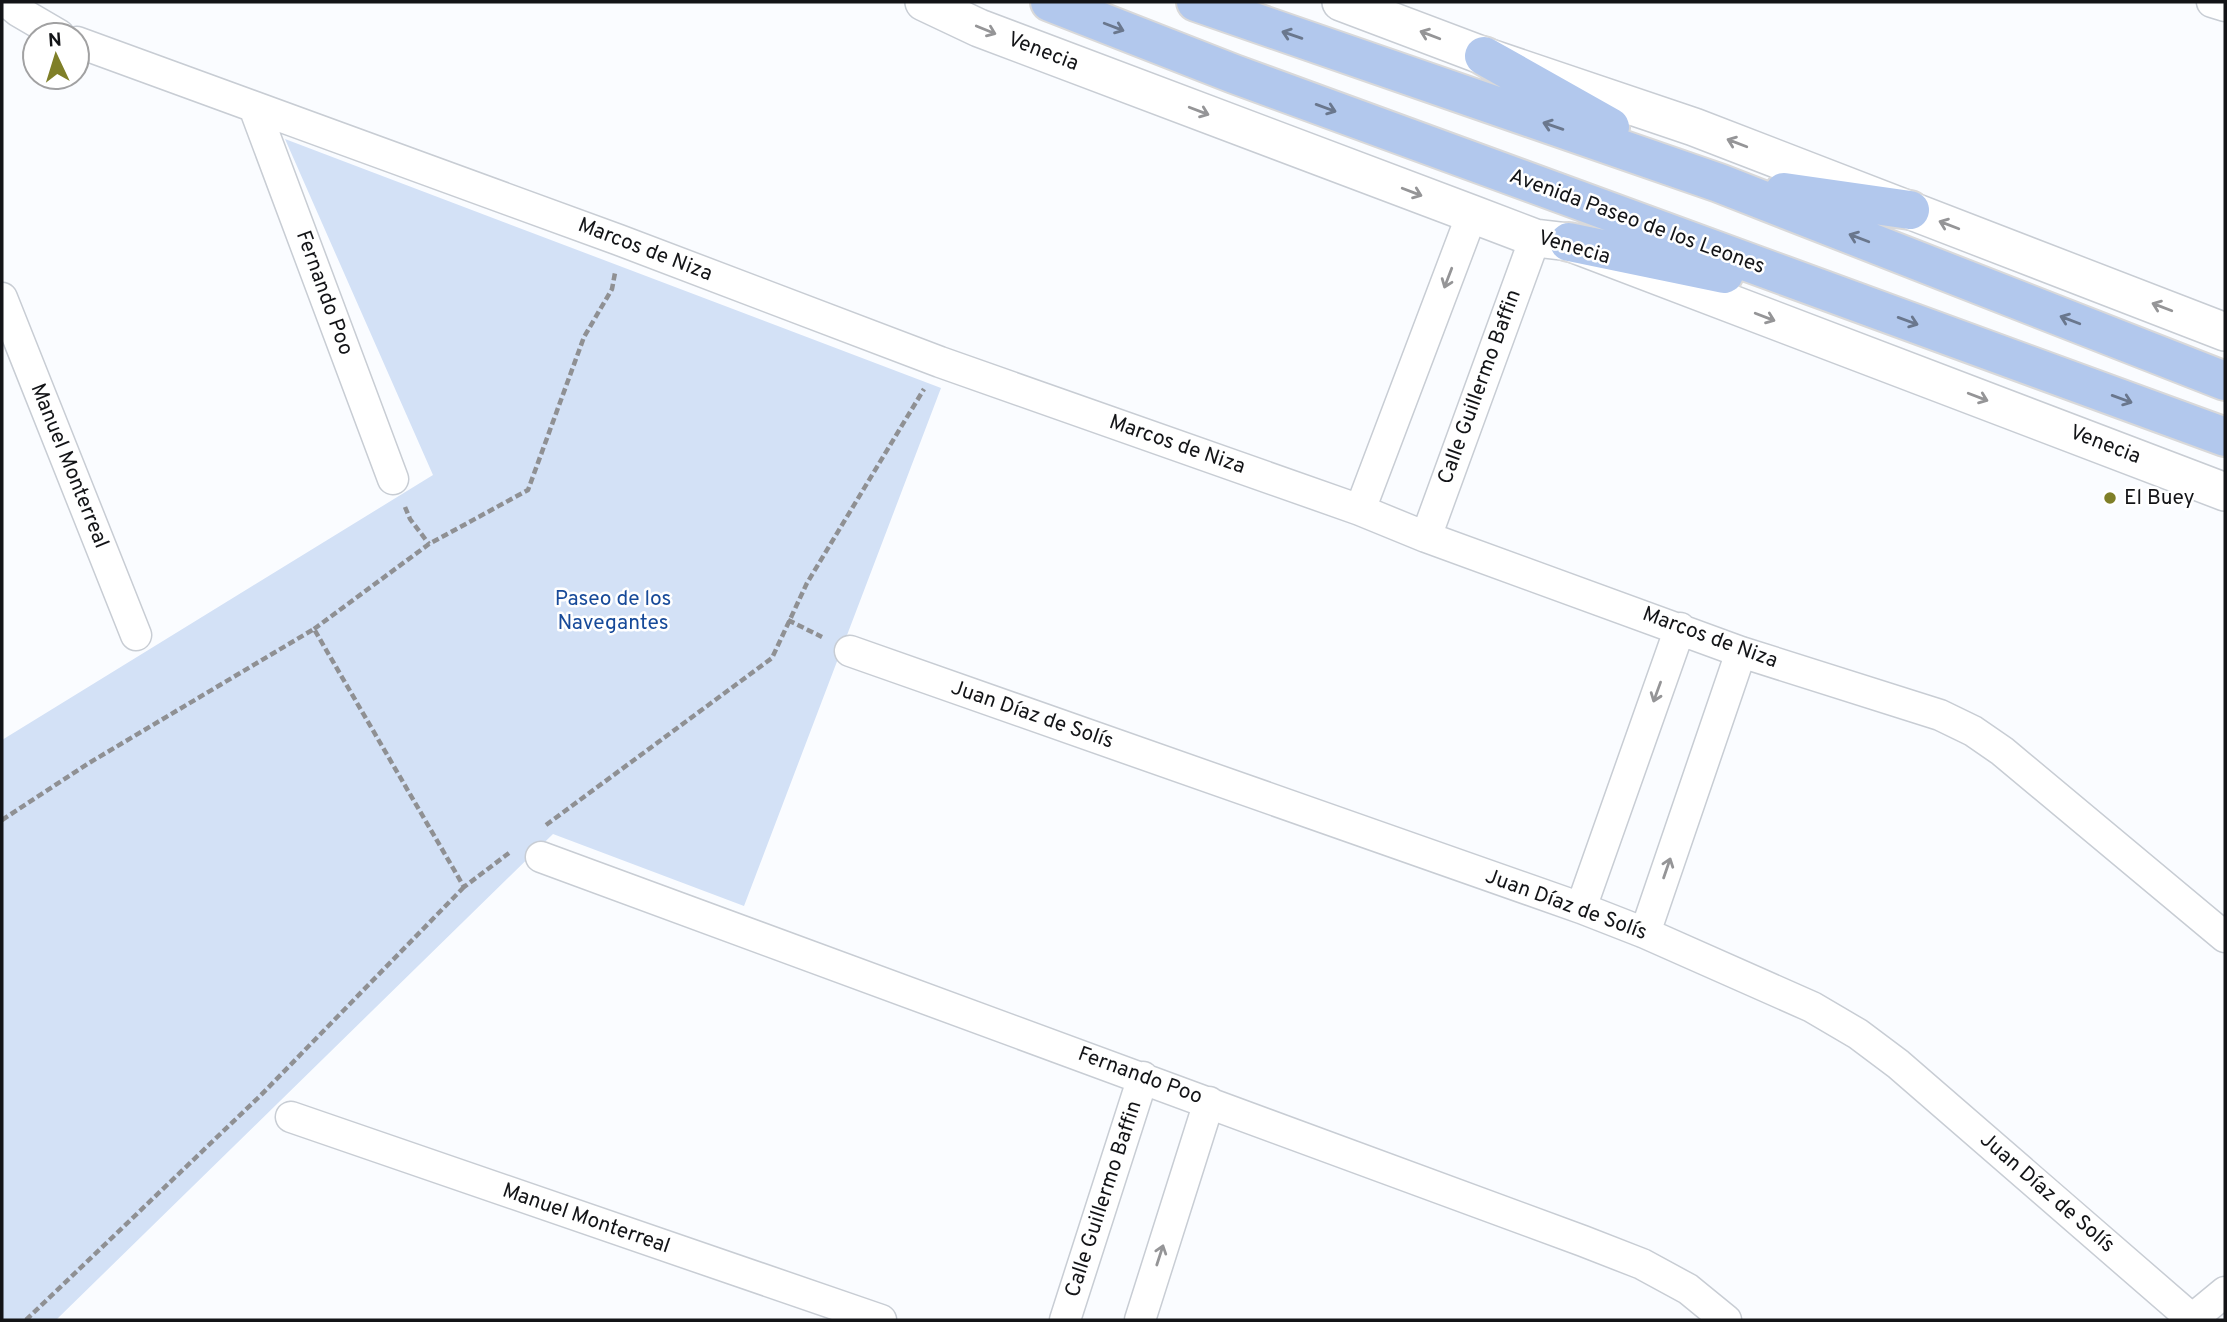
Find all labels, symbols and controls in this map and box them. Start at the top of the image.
north arrow [21,21,91,91]
one-way arrow [1102,21,1124,34]
one-way arrow [975,25,997,38]
street label: Venecia [1004,26,1082,78]
one-way arrow [1281,28,1303,40]
one-way arrow [1420,28,1442,41]
text: N [47,29,63,53]
one-way arrow [1315,102,1337,115]
one-way arrow [1188,106,1210,118]
one-way arrow [1542,119,1564,132]
one-way arrow [1727,136,1749,149]
street label: Avenida Paseo de los Leones [1505,163,1769,281]
one-way arrow [1400,186,1422,199]
street label: Marcos de Niza [574,212,716,288]
one-way arrow [1939,218,1961,231]
street label: Venecia [1535,225,1613,271]
street label: Fernando Poo [289,227,359,359]
one-way arrow [1848,230,1870,243]
one-way arrow [1440,267,1453,289]
street label: Calle Guillermo Baffin [1432,286,1528,488]
one-way arrow [2151,300,2173,313]
one-way arrow [1754,312,1776,324]
one-way arrow [2060,313,2082,326]
one-way arrow [1896,316,1918,328]
street label: Manuel Monterreal [24,380,114,552]
one-way arrow [1967,392,1989,405]
one-way arrow [2110,394,2132,406]
street label: Marcos de Niza [1105,409,1249,481]
street label: Venecia [2066,419,2144,471]
place label: El Buey [2124,485,2195,512]
marker: El Buey [2102,490,2118,506]
park label: Paseo de los Navegantes [555,586,671,637]
street label: Marcos de Niza [1639,601,1781,675]
street label: Juan Díaz de Solís [947,674,1117,756]
one-way arrow [1650,681,1663,703]
one-way arrow [1662,858,1674,880]
street label: Juan Díaz de Solís [1481,863,1651,947]
street label: Fernando Poo [1074,1041,1206,1111]
street label: Calle Guillermo Baffin [1059,1097,1149,1301]
street label: Juan Díaz de Solís [1974,1127,2120,1259]
street label: Manuel Monterreal [499,1178,673,1260]
one-way arrow [1155,1244,1168,1266]

